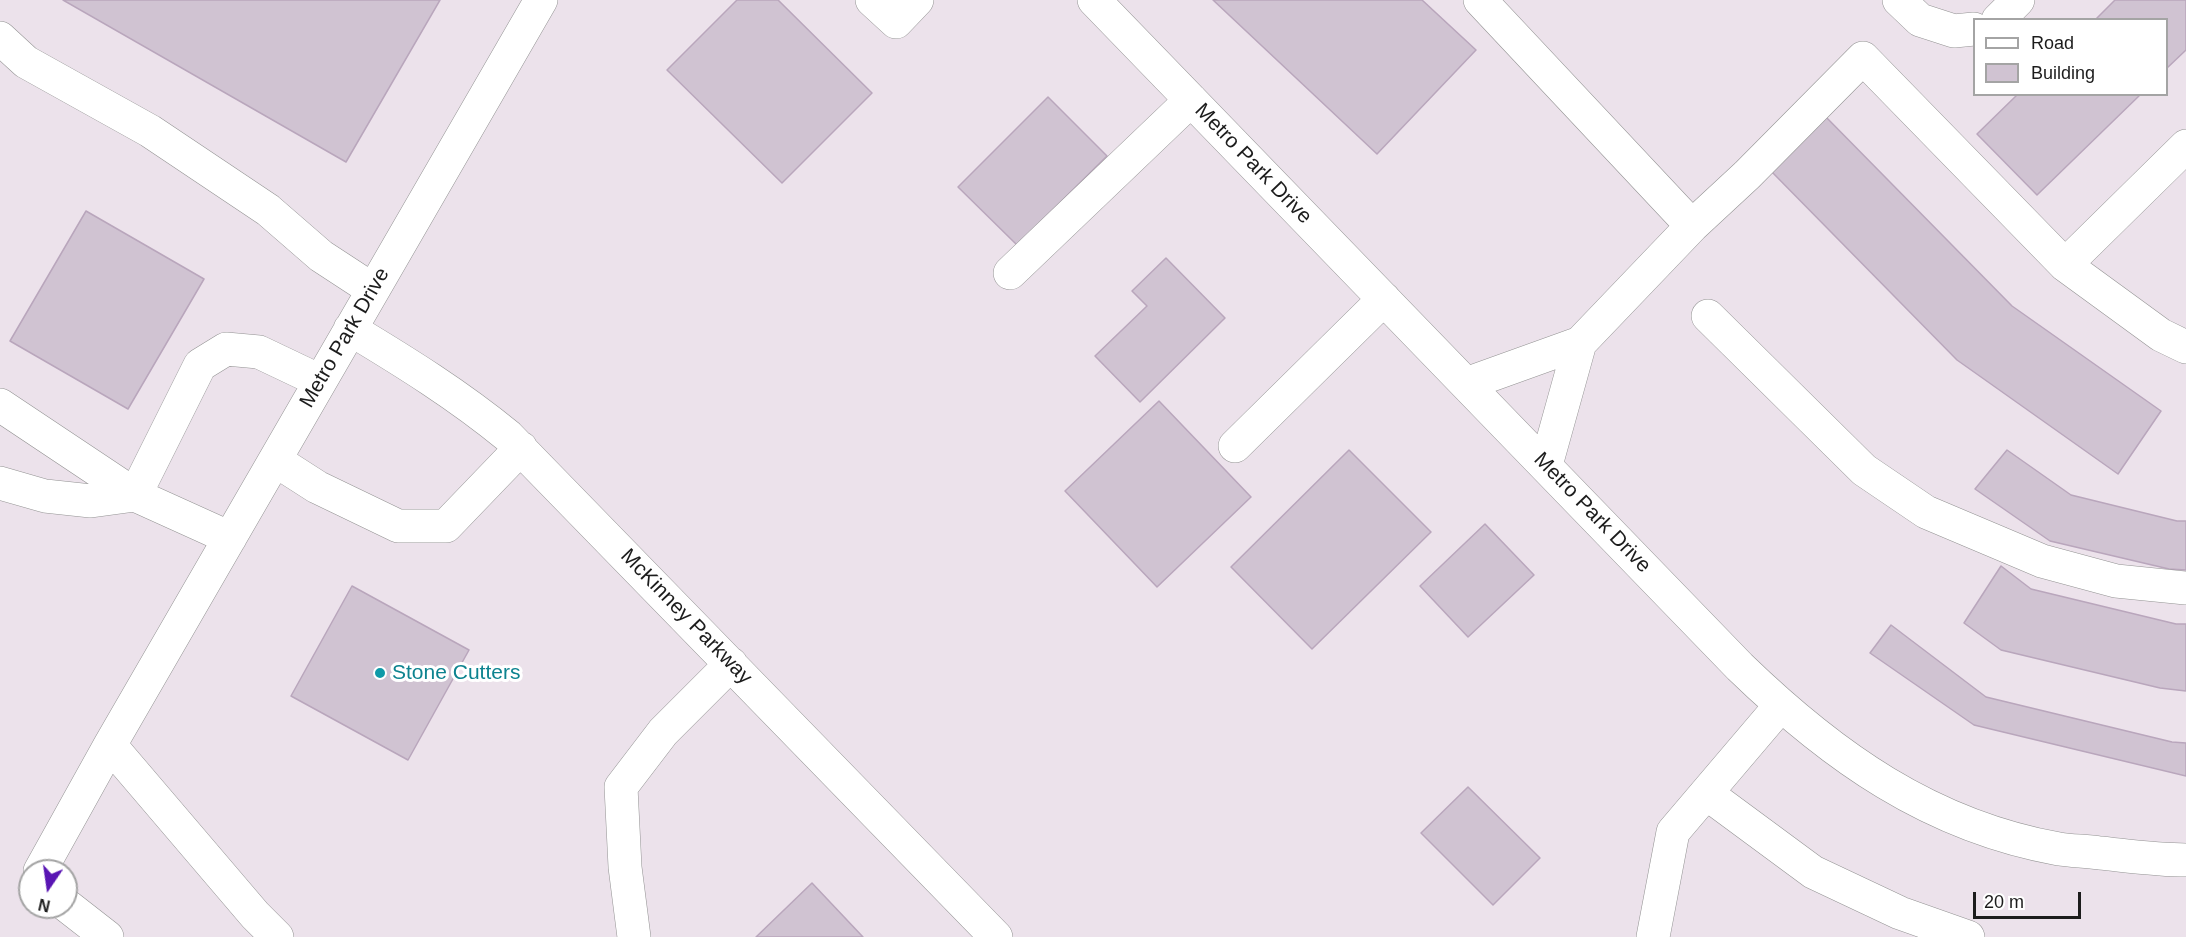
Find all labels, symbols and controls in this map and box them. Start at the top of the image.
legend [1973,18,2168,96]
text: Road [2031,33,2074,53]
text: Building [2031,63,2095,83]
street label: Metro Park Drive [1189,99,1317,229]
street label: Metro Park Drive [295,263,395,413]
street label: Metro Park Drive [1528,448,1656,578]
street label: McKinney Parkway [615,544,757,690]
place label: Stone Cutters [392,660,520,686]
marker: Stone Cutters [373,666,387,680]
north arrow [18,859,78,919]
scale bar [1976,880,2084,918]
text: 20 m [1984,892,2024,912]
text: N [37,895,52,915]

